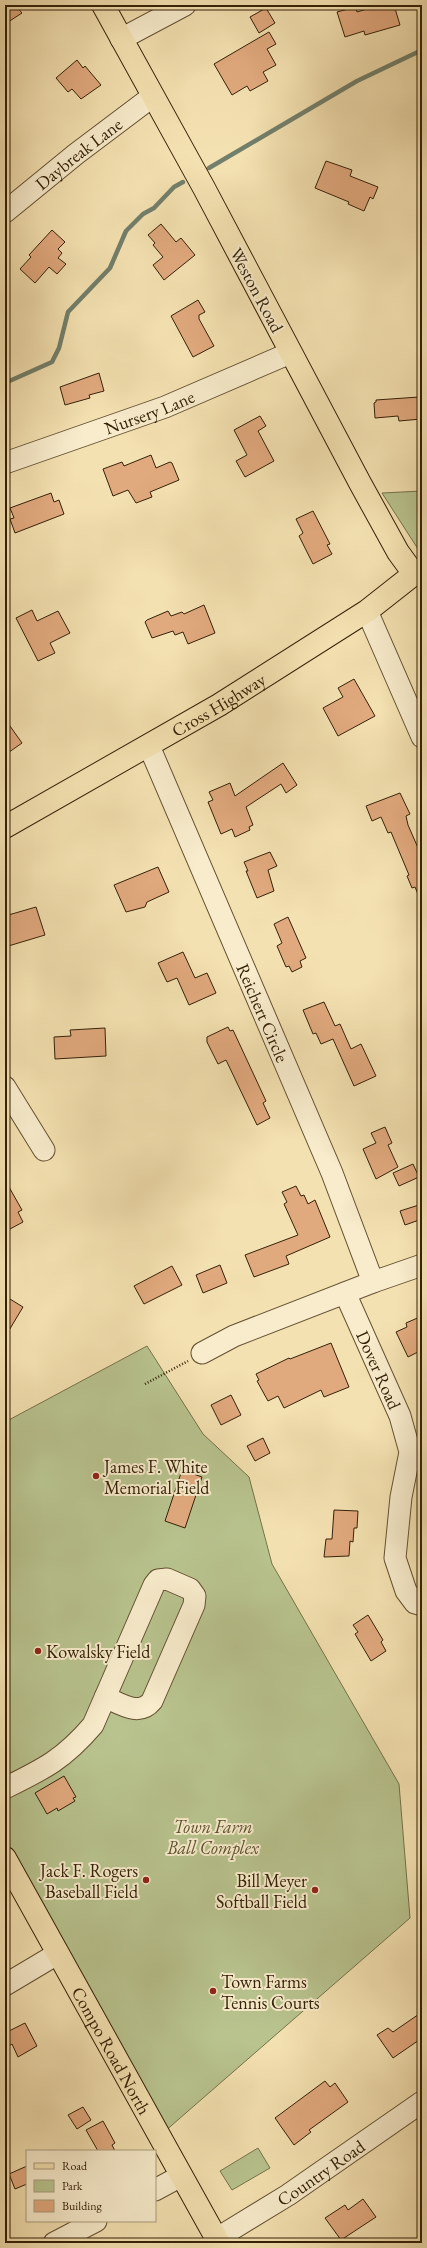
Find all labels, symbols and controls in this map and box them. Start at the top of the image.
street label: Daybreak Lane [30,112,126,194]
street label: Weston Road [225,244,289,337]
street label: Nursery Lane [101,384,198,439]
street label: Cross Highway [167,667,270,741]
street label: Reichert Circle [232,960,295,1065]
street label: Dover Road [352,1327,407,1414]
place label: James F. White Memorial Field [102,1455,210,1499]
marker: James F. White Memorial Field [91,1471,101,1481]
place label: Kowalsky Field [46,1640,151,1663]
marker: Kowalsky Field [33,1646,43,1656]
park label: Town Farm Ball Complex [166,1815,260,1860]
place label: Jack F. Rogers Baseball Field [38,1859,139,1903]
place label: Bill Meyer Softball Field [216,1869,308,1913]
marker: Jack F. Rogers Baseball Field [141,1875,151,1885]
marker: Bill Meyer Softball Field [310,1885,320,1895]
place label: Town Farms Tennis Courts [221,1970,320,2014]
street label: Compo Road North [67,1982,157,2118]
marker: Town Farms Tennis Courts [208,1986,218,1996]
street label: Country Road [272,2133,370,2211]
legend [26,2150,156,2222]
text: Road [62,2158,88,2174]
text: Park [62,2178,83,2194]
text: Building [62,2198,103,2214]

